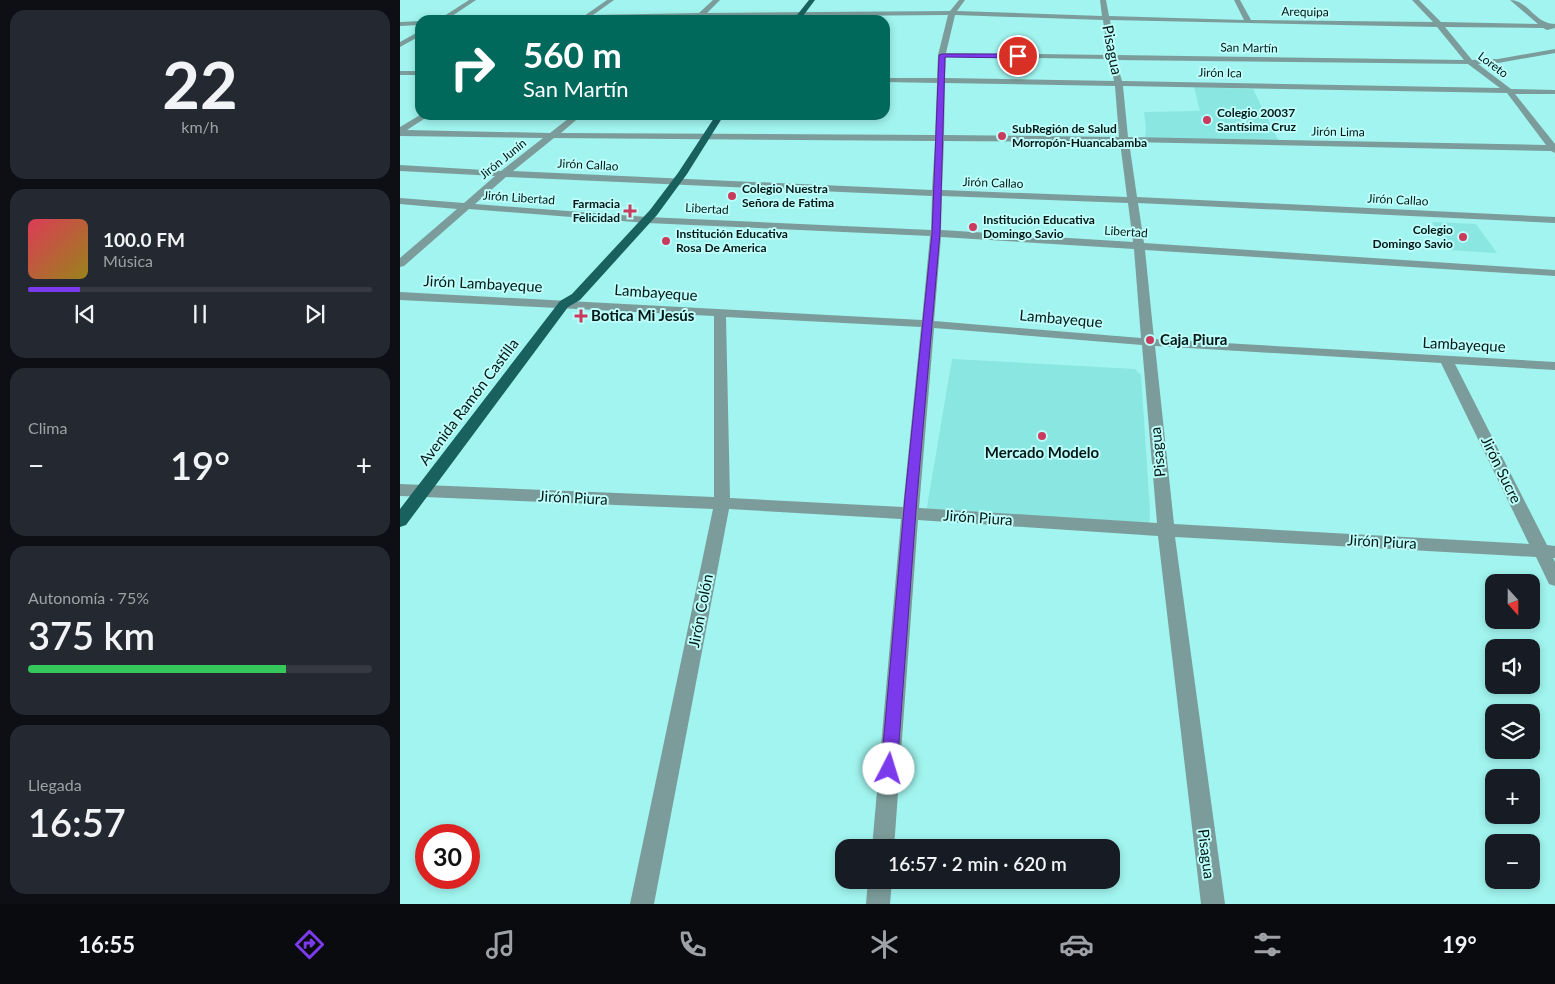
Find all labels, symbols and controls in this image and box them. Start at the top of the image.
street label: Arequipa [1281,4,1329,19]
street label: Pisagua [1099,23,1127,76]
text: 560 m [523,33,622,75]
icon: right [440,35,505,100]
pin [997,35,1039,77]
street label: San Martín [1220,39,1278,56]
icon: arrive [1004,42,1032,70]
text: 22 [162,45,238,123]
street label: Loreto [1475,48,1512,81]
street label: Jirón Ica [1198,65,1242,80]
text: San Martín [523,75,628,102]
place label: Colegio 20037 Santísima Cruz [1217,105,1297,134]
marker: Colegio 20037 Santísima Cruz [1201,114,1213,126]
text: km/h [181,117,219,136]
place label: SubRegión de Salud Morropón-Huancabamba [1012,121,1147,150]
street label: Jirón Lima [1311,124,1365,139]
marker: SubRegión de Salud Morropón-Huancabamba [996,130,1008,142]
street label: Jirón Junín [476,135,529,182]
street label: Jirón Callao [557,155,619,174]
street label: Jirón Callao [962,174,1024,191]
place label: Colegio Nuestra Señora de Fatima [742,181,834,210]
street label: Jirón Libertad [483,188,555,207]
marker: Colegio Nuestra Señora de Fatima [726,190,738,202]
street label: Jirón Callao [1367,190,1429,209]
place label: Farmacia Felicidad [572,196,620,225]
street label: Libertad [685,200,729,217]
marker: Farmacia Felicidad [624,205,636,217]
place label: Institución Educativa Domingo Savio [983,212,1095,241]
marker: Institución Educativa Domingo Savio [967,221,979,233]
place label: Colegio Domingo Savio [1372,222,1453,251]
street label: Libertad [1104,223,1148,240]
place label: Institución Educativa Rosa De America [676,226,788,255]
text: 100.0 FM [103,228,185,251]
marker: Colegio Domingo Savio [1457,231,1469,243]
marker: Institución Educativa Rosa De America [660,235,672,247]
text: Música [103,251,153,270]
street label: Jirón Lambayeque [423,271,543,295]
street label: Lambayeque [614,280,698,304]
icon: previous [71,300,99,328]
icon: pause [186,300,214,328]
icon: next [301,300,329,328]
street label: Lambayeque [1019,305,1103,331]
place label: Botica Mi Jesús [591,306,695,324]
marker: Botica Mi Jesús [575,310,587,322]
place label: Caja Piura [1160,330,1227,348]
street label: Lambayeque [1422,333,1506,355]
street label: Avenida Ramón Castilla [415,334,522,468]
marker: Caja Piura [1144,334,1156,346]
text: Clima [28,418,67,437]
street label: Pisagua [1145,426,1169,478]
marker: Mercado Modelo [1036,430,1048,442]
street label: Jirón Sucre [1478,433,1526,506]
text: 19° [170,442,230,488]
place label: Mercado Modelo [985,443,1100,461]
text: − [28,448,44,482]
text: + [356,448,372,482]
street label: Jirón Piura [538,486,608,508]
street label: Jirón Piura [943,506,1013,528]
street label: Jirón Piura [1347,530,1417,552]
street label: Jirón Colón [684,573,716,649]
north arrow [1485,574,1540,629]
map controls [1485,574,1540,889]
text: Autonomía · 75% [28,588,149,607]
text: 375 km [28,612,155,658]
button: sound [1485,639,1540,694]
button: layers [1485,704,1540,759]
position arrow [862,742,914,794]
button: + [1485,769,1540,824]
text: Llegada [28,775,82,794]
text: 16:57 [28,799,126,845]
speed limit sign: 30 [415,824,480,889]
street label: Pisagua [1195,828,1219,880]
button: − [1485,834,1540,889]
text: 16:57 · 2 min · 620 m [888,852,1067,875]
icon: directions [292,927,327,962]
icon: music [483,927,518,962]
icon: phone [675,927,710,962]
icon: climate [867,927,902,962]
icon: car [1059,927,1094,962]
icon: filters [1250,927,1285,962]
text: 16:55 [78,931,135,958]
text: 19° [1442,931,1477,958]

